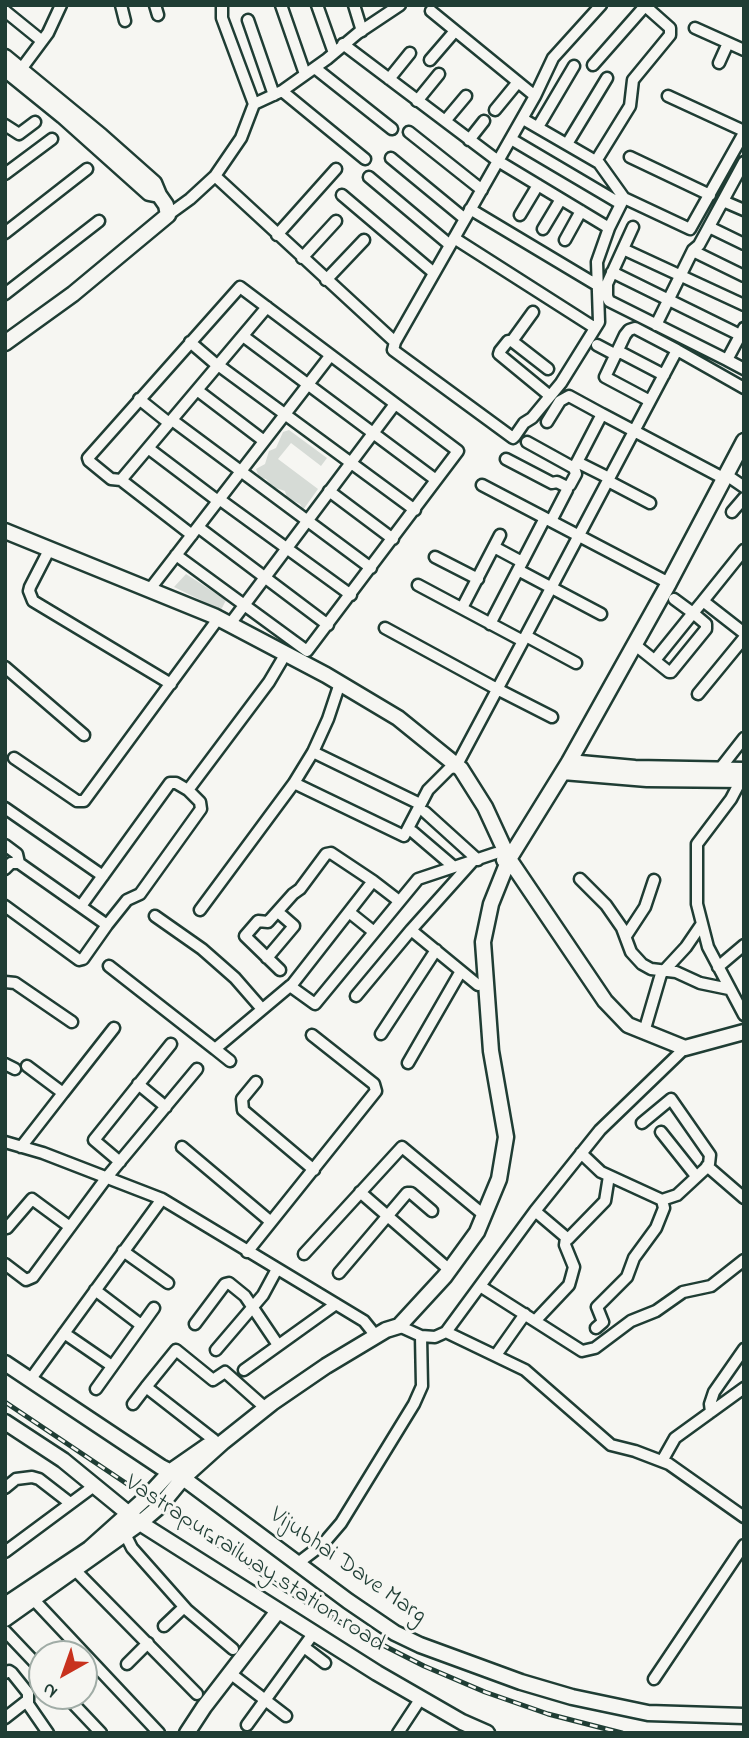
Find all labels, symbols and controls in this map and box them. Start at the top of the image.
street label: Vastrapur railway station road [119,1470,389,1660]
street label: Vijubhai Dave Marg [263,1502,431,1632]
north arrow [28,1640,98,1710]
text: N [37,1675,64,1704]

